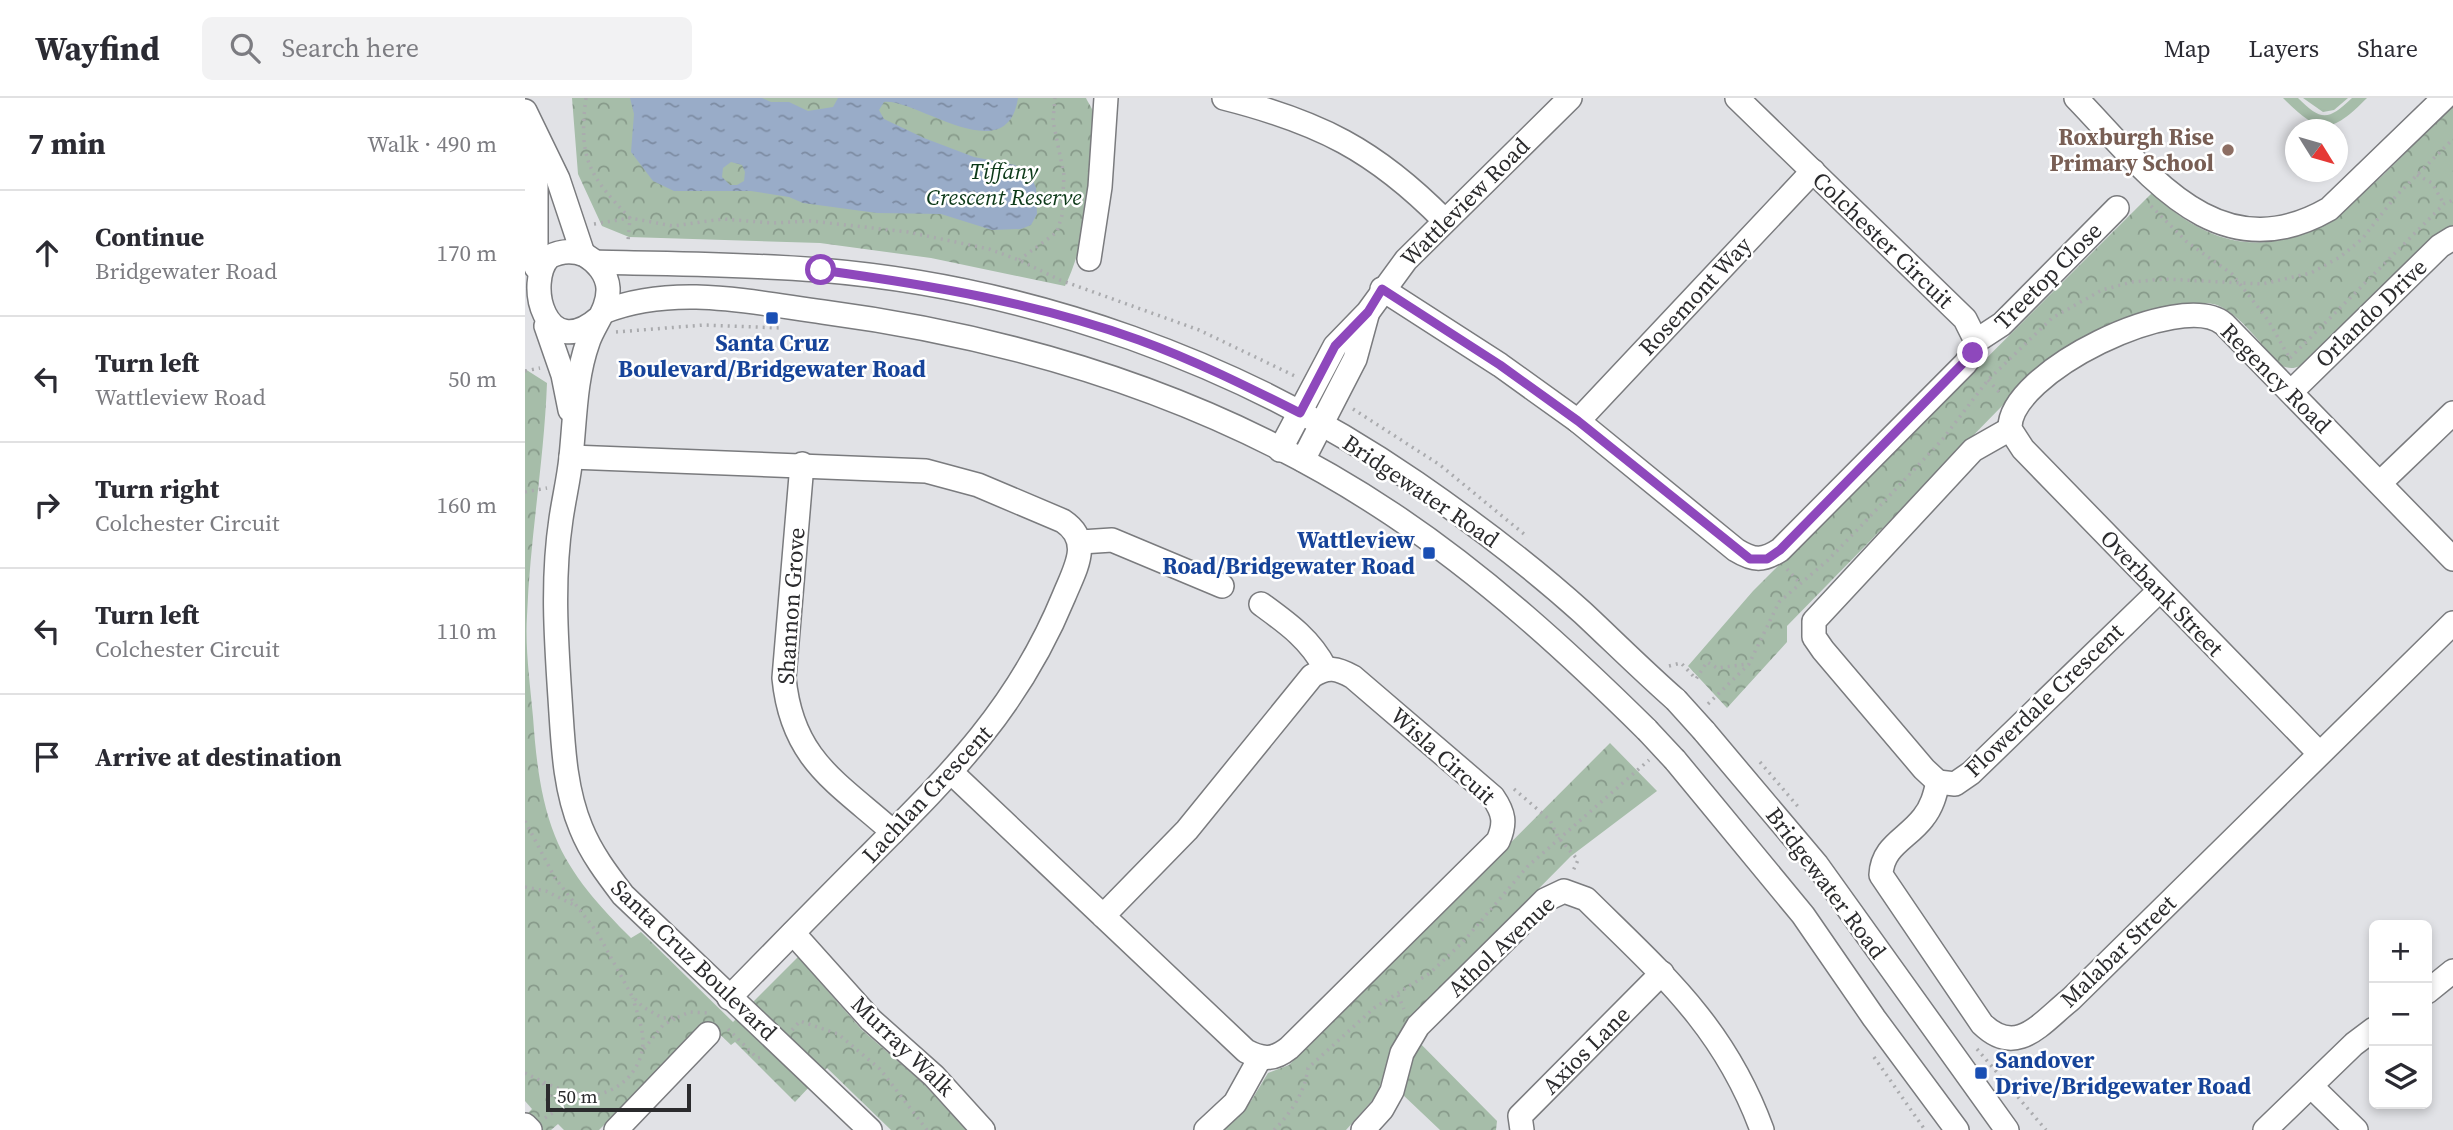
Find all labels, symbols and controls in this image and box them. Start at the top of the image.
search box [202,17,692,80]
text: Wayfind [35,26,160,71]
icon: search [226,29,264,67]
text: Search here [282,30,419,66]
text: Map [2164,32,2211,65]
text: Layers [2249,32,2319,65]
text: Share [2357,32,2418,65]
north arrow [2285,119,2348,182]
place label: Roxburgh Rise Primary School [2049,121,2214,179]
text: 7 min [28,123,106,164]
text: Walk · 490 m [367,128,497,160]
street label: Wattleview Road [1393,130,1537,274]
marker: Roxburgh Rise Primary School [2220,142,2236,158]
park label: Tiffany Crescent Reserve [926,155,1082,213]
street label: Colchester Circuit [1806,164,1961,316]
street label: Treetop Close [1987,215,2109,337]
text: Continue [95,219,204,255]
street label: Rosemont Way [1631,229,1759,363]
icon: ahead [28,234,66,272]
text: 170 m [436,237,497,269]
street label: Orlando Drive [2308,251,2434,375]
route start [805,254,836,285]
text: Bridgewater Road [95,255,277,287]
marker: Santa Cruz Boulevard/Bridgewater Road [764,310,780,326]
street label: Regency Road [2214,316,2338,440]
place label: Santa Cruz Boulevard/Bridgewater Road [618,327,926,385]
route end [1957,337,1988,368]
text: Turn left [95,345,199,381]
icon: left [28,360,66,398]
text: 50 m [448,363,497,395]
text: Wattleview Road [95,381,266,413]
street label: Bridgewater Road [1336,427,1506,555]
text: Turn right [95,471,219,507]
icon: right [28,486,66,524]
text: 160 m [436,489,497,521]
text: Colchester Circuit [95,507,279,539]
street label: Overbank Street [2093,523,2231,664]
place label: Wattleview Road/Bridgewater Road [1162,524,1416,582]
street label: Shannon Grove [770,526,812,686]
marker: Wattleview Road/Bridgewater Road [1421,545,1437,561]
text: Turn left [95,597,199,633]
icon: left [28,612,66,650]
text: 110 m [436,615,497,647]
street label: Flowerdale Crescent [1958,615,2131,784]
text: Colchester Circuit [95,633,279,665]
street label: Wisla Circuit [1383,700,1503,812]
street label: Lachlan Crescent [855,718,1000,870]
icon: arrive [28,738,66,776]
text: Arrive at destination [95,739,342,775]
street label: Bridgewater Road [1758,801,1894,965]
street label: Santa Cruz Boulevard [604,872,784,1048]
street label: Malabar Street [2053,887,2183,1015]
street label: Athol Avenue [1440,888,1562,1004]
map controls [2369,920,2432,1109]
button: + [2369,920,2432,983]
button: − [2369,983,2432,1046]
street label: Murray Walk [844,988,962,1104]
street label: Axios Lane [1535,999,1637,1101]
place label: Sandover Drive/Bridgewater Road [1995,1044,2251,1102]
button: layers [2369,1046,2432,1109]
marker: Sandover Drive/Bridgewater Road [1973,1065,1989,1081]
scale bar [546,1081,691,1113]
text: 50 m [557,1083,598,1109]

